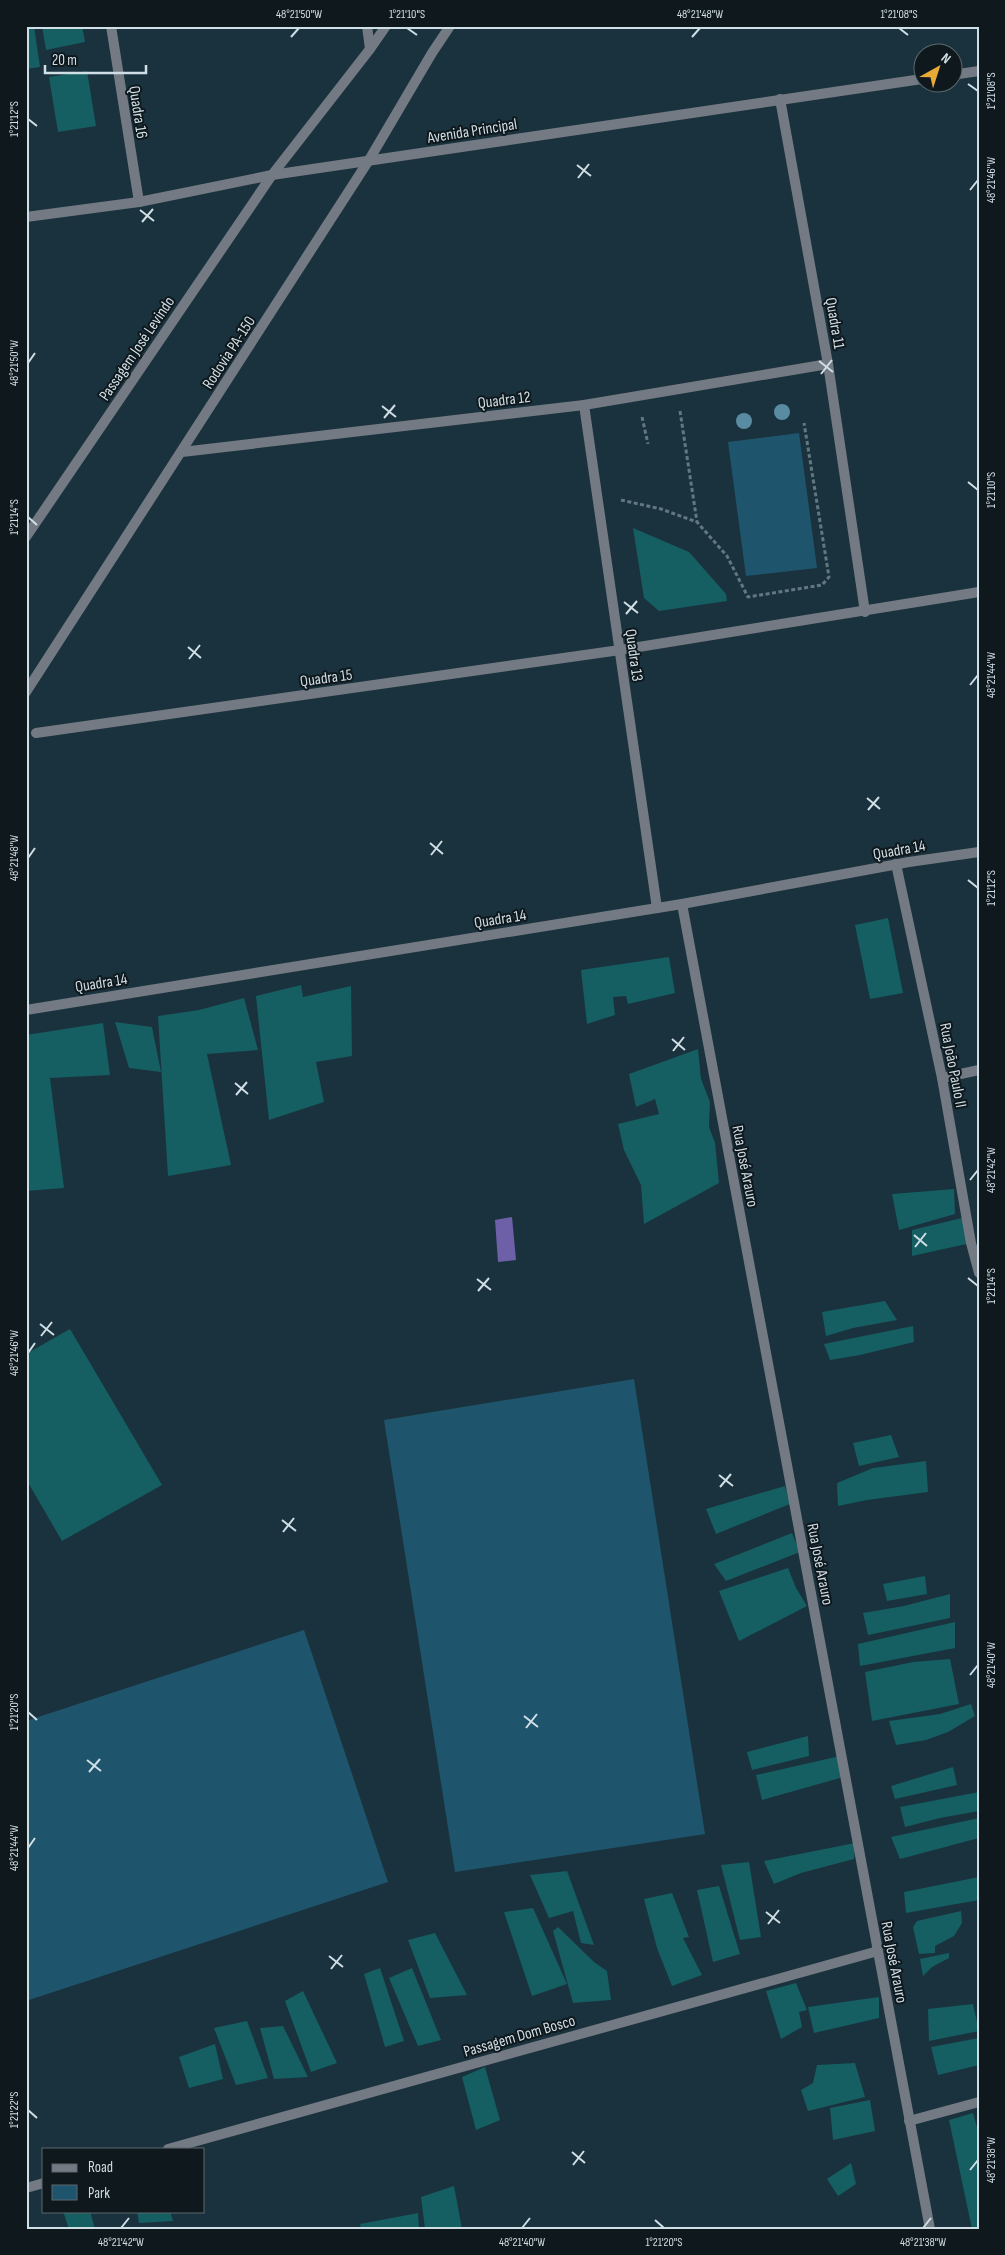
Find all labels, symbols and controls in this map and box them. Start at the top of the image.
text: 48°21'50"W [276,7,322,22]
text: 1°21'10"S [389,7,425,22]
text: 48°21'48"W [677,7,723,22]
text: 1°21'08"S [880,7,918,22]
scale bar [45,42,146,74]
north arrow [912,42,962,92]
text: N [938,49,954,67]
text: 20 m [52,51,77,70]
text: 1°21'08"S [984,72,999,110]
street label: Quadra 16 [124,85,151,140]
text: 1°21'12"S [7,101,22,137]
street label: Avenida Principal [425,115,519,148]
text: 48°21'46"W [984,157,999,203]
street label: Passagem José Levindo [95,293,179,405]
street label: Quadra 11 [821,296,848,351]
street label: Rodovia PA-150 [199,313,260,393]
text: 48°21'50"W [7,340,22,386]
street label: Quadra 12 [477,388,532,413]
text: 1°21'10"S [984,472,999,508]
text: 1°21'14"S [7,499,22,535]
street label: Quadra 13 [620,628,647,683]
text: 48°21'44"W [984,652,999,698]
street label: Quadra 15 [299,665,354,692]
text: 48°21'48"W [7,835,22,881]
street label: Quadra 14 [872,836,927,864]
text: 1°21'12"S [984,870,999,906]
street label: Quadra 14 [473,906,528,933]
street label: Quadra 14 [74,970,129,997]
street label: Rua João Paulo II [935,1021,970,1109]
street label: Rua José Arauro [727,1124,762,1209]
text: 48°21'42"W [984,1147,999,1193]
text: 1°21'14"S [984,1268,999,1304]
text: 48°21'46"W [7,1330,22,1376]
street label: Rua José Arauro [802,1522,837,1607]
text: 48°21'40"W [984,1642,999,1688]
text: 1°21'20"S [7,1694,22,1730]
text: 48°21'44"W [7,1825,22,1871]
street label: Rua José Arauro [876,1920,911,2005]
street label: Passagem Dom Bosco [461,2011,578,2061]
text: 1°21'22"S [7,2092,22,2128]
text: 48°21'38"W [984,2137,999,2183]
legend [42,2148,205,2212]
text: Road [88,2158,113,2177]
text: Park [88,2184,110,2203]
text: 48°21'42"W [98,2235,144,2250]
text: 48°21'40"W [499,2235,545,2250]
text: 1°21'20"S [646,2235,682,2250]
text: 48°21'38"W [900,2235,946,2250]

